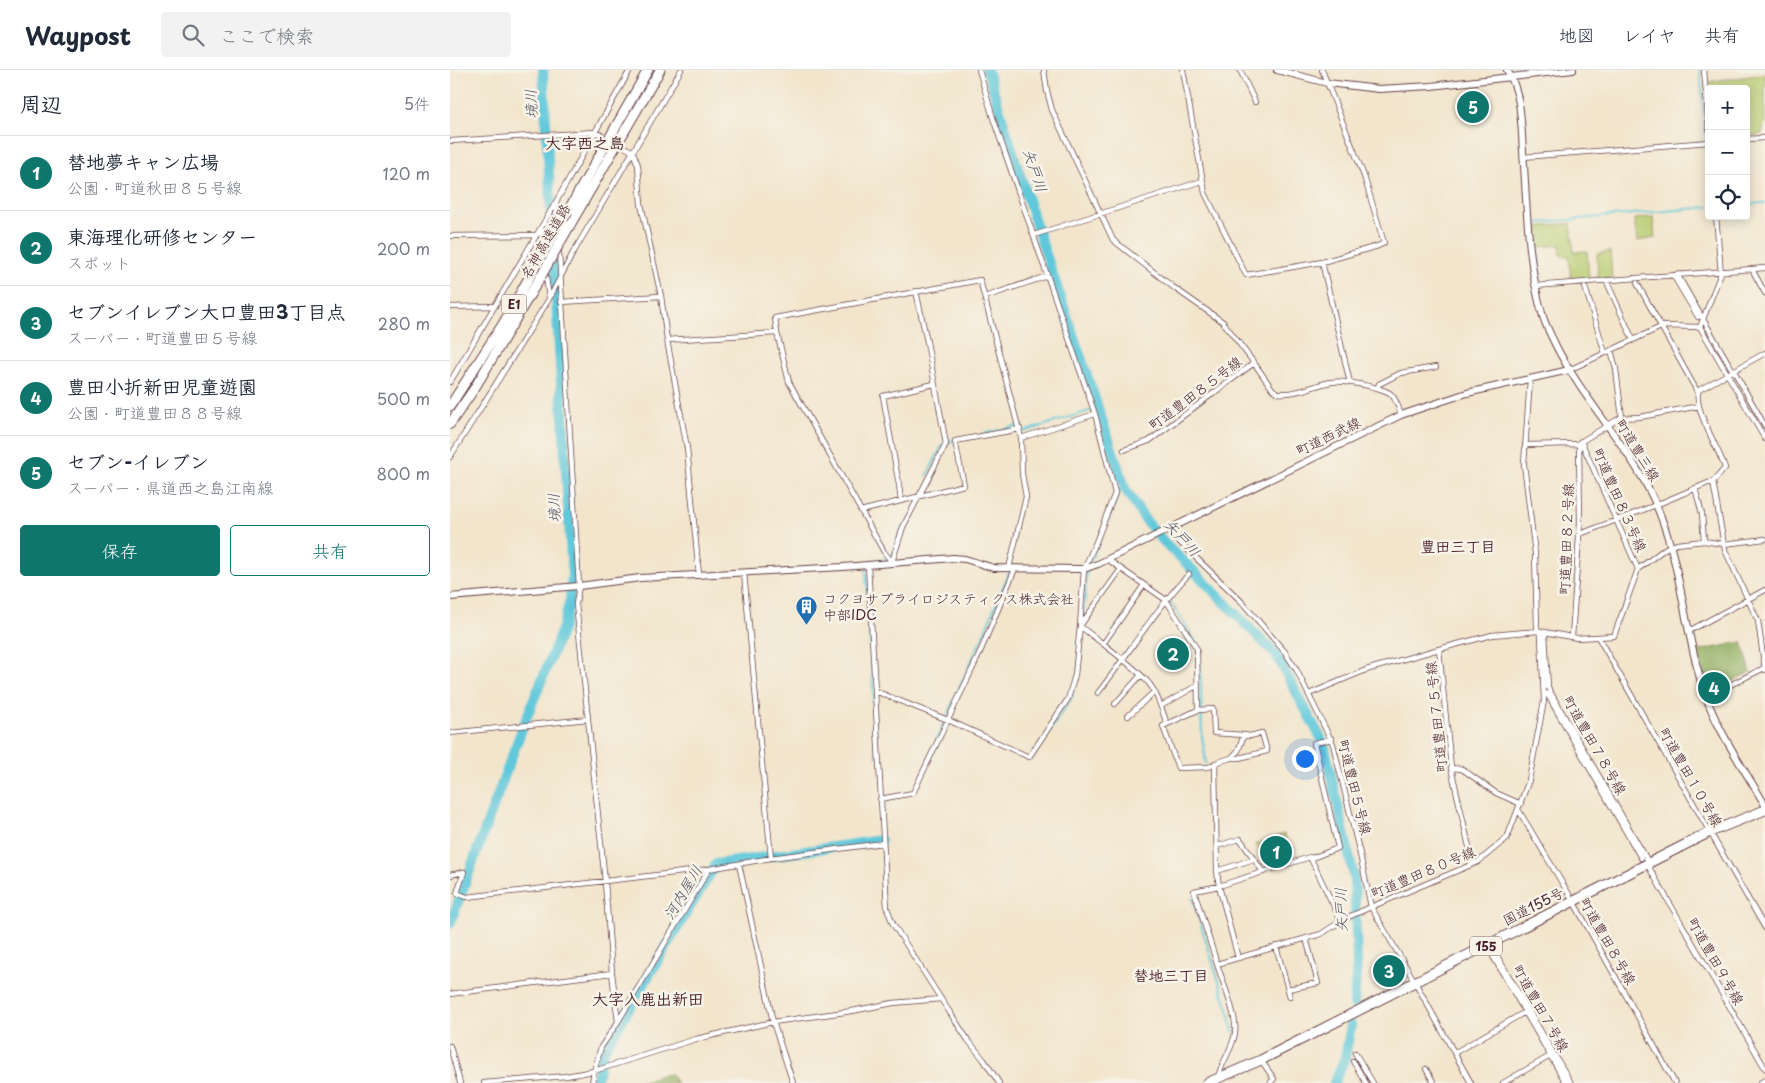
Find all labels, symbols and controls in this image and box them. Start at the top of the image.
search box [161,12,511,57]
text: Waypost [25,17,131,53]
icon: search [179,21,207,49]
text: ここで検索 [219,21,314,49]
text: 地図 [1559,21,1595,48]
text: レイヤ [1623,21,1676,48]
text: 共有 [1704,21,1740,48]
map controls [1705,85,1750,220]
button: + [1705,85,1750,130]
text: 周辺 [20,87,62,119]
water label: 境川 [518,88,542,120]
pin: 5 [1457,88,1489,126]
text: 5件 [404,91,430,115]
district label: 大字西之島 [545,130,625,154]
button: − [1705,130,1750,175]
water label: 矢戸川 [1018,145,1054,195]
text: 替地夢キャン広場 [67,147,219,175]
text: 1 [32,161,40,185]
text: 120 m [383,161,430,185]
text: 公園 · 町道秋田８５号線 [67,175,242,199]
button: locate [1705,175,1750,220]
street label: 名神高速道路 [515,199,575,283]
text: 東海理化研修センター [67,222,257,250]
text: 2 [30,236,42,260]
text: 200 m [377,236,430,260]
text: スポット [67,250,131,274]
road number: E1 [502,294,526,313]
text: セブンイレブン大口豊田3丁目点 [67,297,345,325]
text: 3 [31,311,41,335]
text: 280 m [378,311,430,335]
text: スーパー · 町道豊田５号線 [67,325,257,349]
street label: 町道豊田８５号線 [1144,351,1246,435]
text: 豊田小折新田児童遊園 [67,372,257,400]
text: 4 [31,386,41,410]
text: 500 m [377,386,430,410]
text: 公園 · 町道豊田８８号線 [67,400,242,424]
street label: 町道西武線 [1292,411,1364,461]
street label: 町道豊三線 [1611,415,1665,485]
street label: 町道豊田８３号線 [1588,445,1652,555]
text: セブン-イレブン [67,447,209,475]
text: 5 [31,461,41,485]
text: 800 m [377,461,430,485]
text: スーパー · 県道西之島江南線 [67,475,273,499]
street label: 町道豊田８２号線 [1554,483,1578,595]
water label: 境川 [541,492,565,524]
water label: 矢戸川 [1159,513,1207,561]
button: 保存 [20,525,220,576]
button: 共有 [230,525,430,576]
district label: 豊田三丁目 [1420,534,1496,557]
place label: コクヨサプライロジスティクス株式会社 中部IDC [823,588,1074,625]
building icon: コクヨサプライロジスティクス株式会社 中部IDC [795,594,819,625]
pin: 2 [1157,635,1189,673]
street label: 町道豊田７５号線 [1420,660,1452,774]
pin: 4 [1698,669,1730,707]
street label: 町道豊田７８号線 [1558,691,1632,799]
street label: 町道豊田１０号線 [1654,723,1728,831]
street label: 町道豊田５号線 [1333,737,1377,837]
your location [1292,746,1318,772]
pin: 1 [1260,833,1292,871]
street label: 町道豊田８０号線 [1367,840,1479,904]
water label: 河内屋川 [657,860,707,924]
street label: 国道155号 [1499,882,1567,930]
water label: 矢戸川 [1328,887,1352,933]
street label: 町道豊田８号線 [1574,893,1642,989]
street label: 町道豊田９号線 [1682,913,1750,1009]
road number: 155 [1470,936,1502,956]
pin: 3 [1373,952,1405,990]
street label: 町道豊田７号線 [1507,960,1575,1056]
district label: 替地三丁目 [1133,963,1209,986]
district label: 大字入鹿出新田 [592,986,704,1010]

